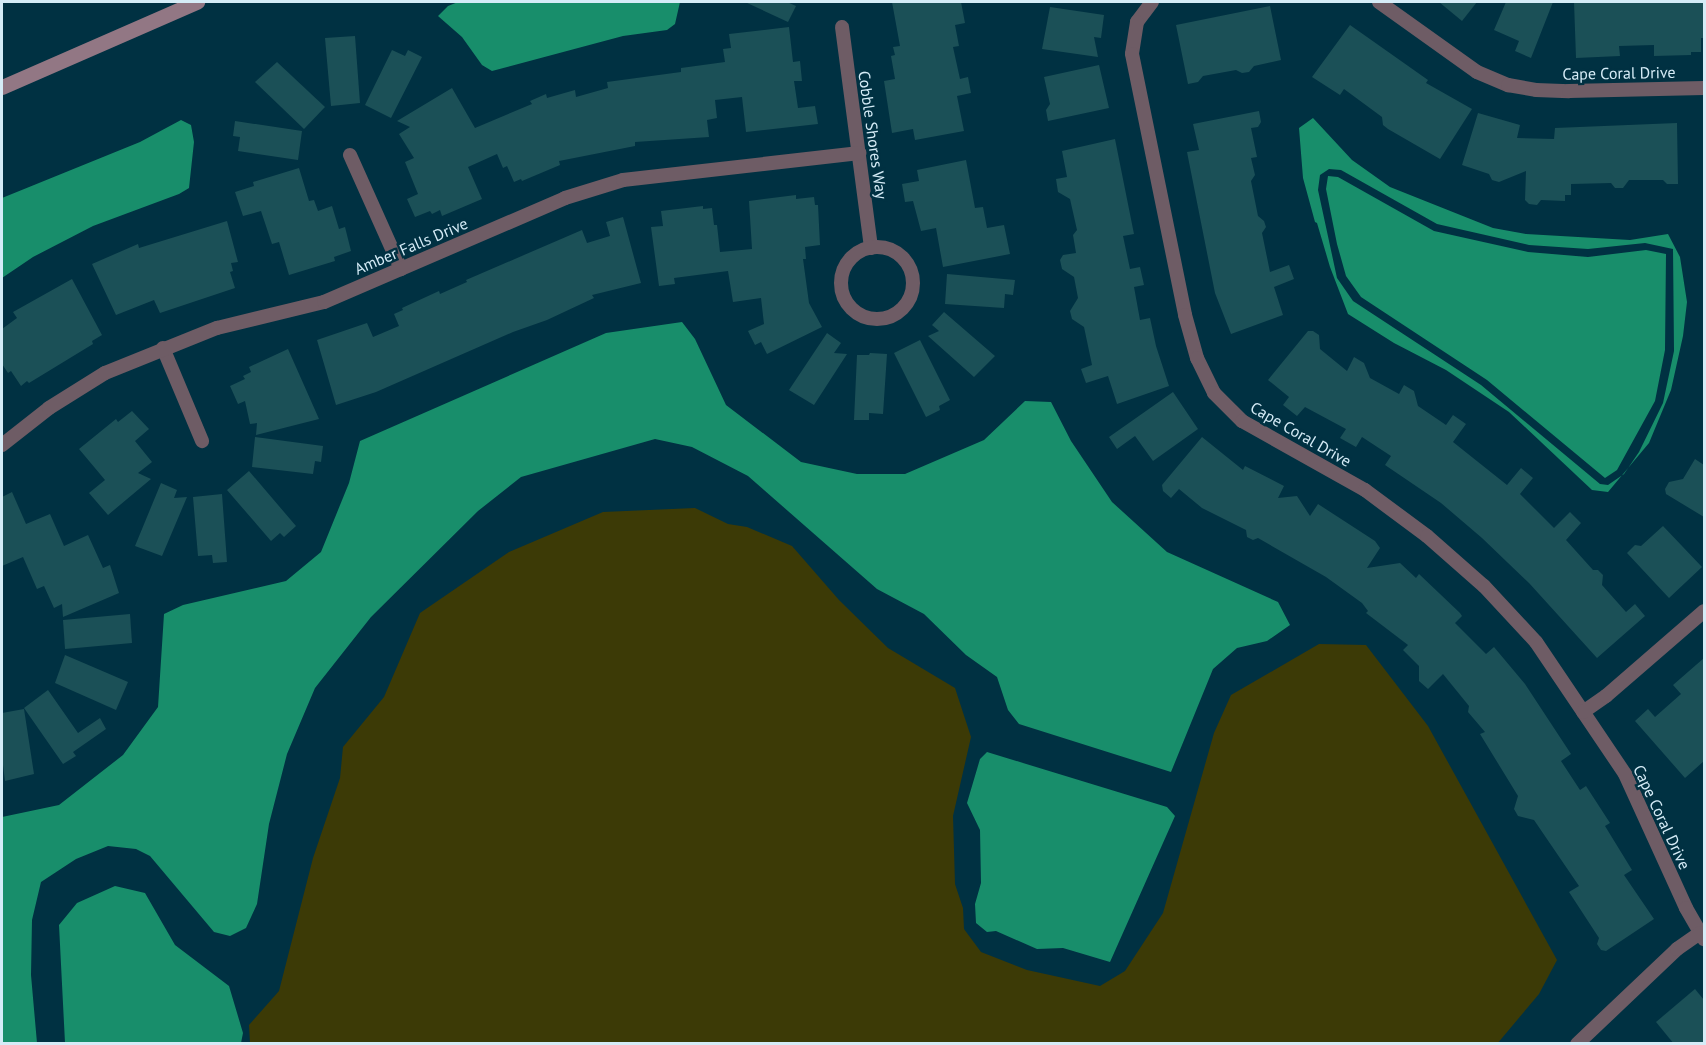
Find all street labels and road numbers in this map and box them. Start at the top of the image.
street label: Cape Coral Drive [1562,62,1676,84]
street label: Cobble Shores Way [854,69,892,201]
street label: Amber Falls Drive [351,213,471,279]
street label: Cape Coral Drive [1247,397,1355,471]
street label: Cape Coral Drive [1629,762,1695,872]

